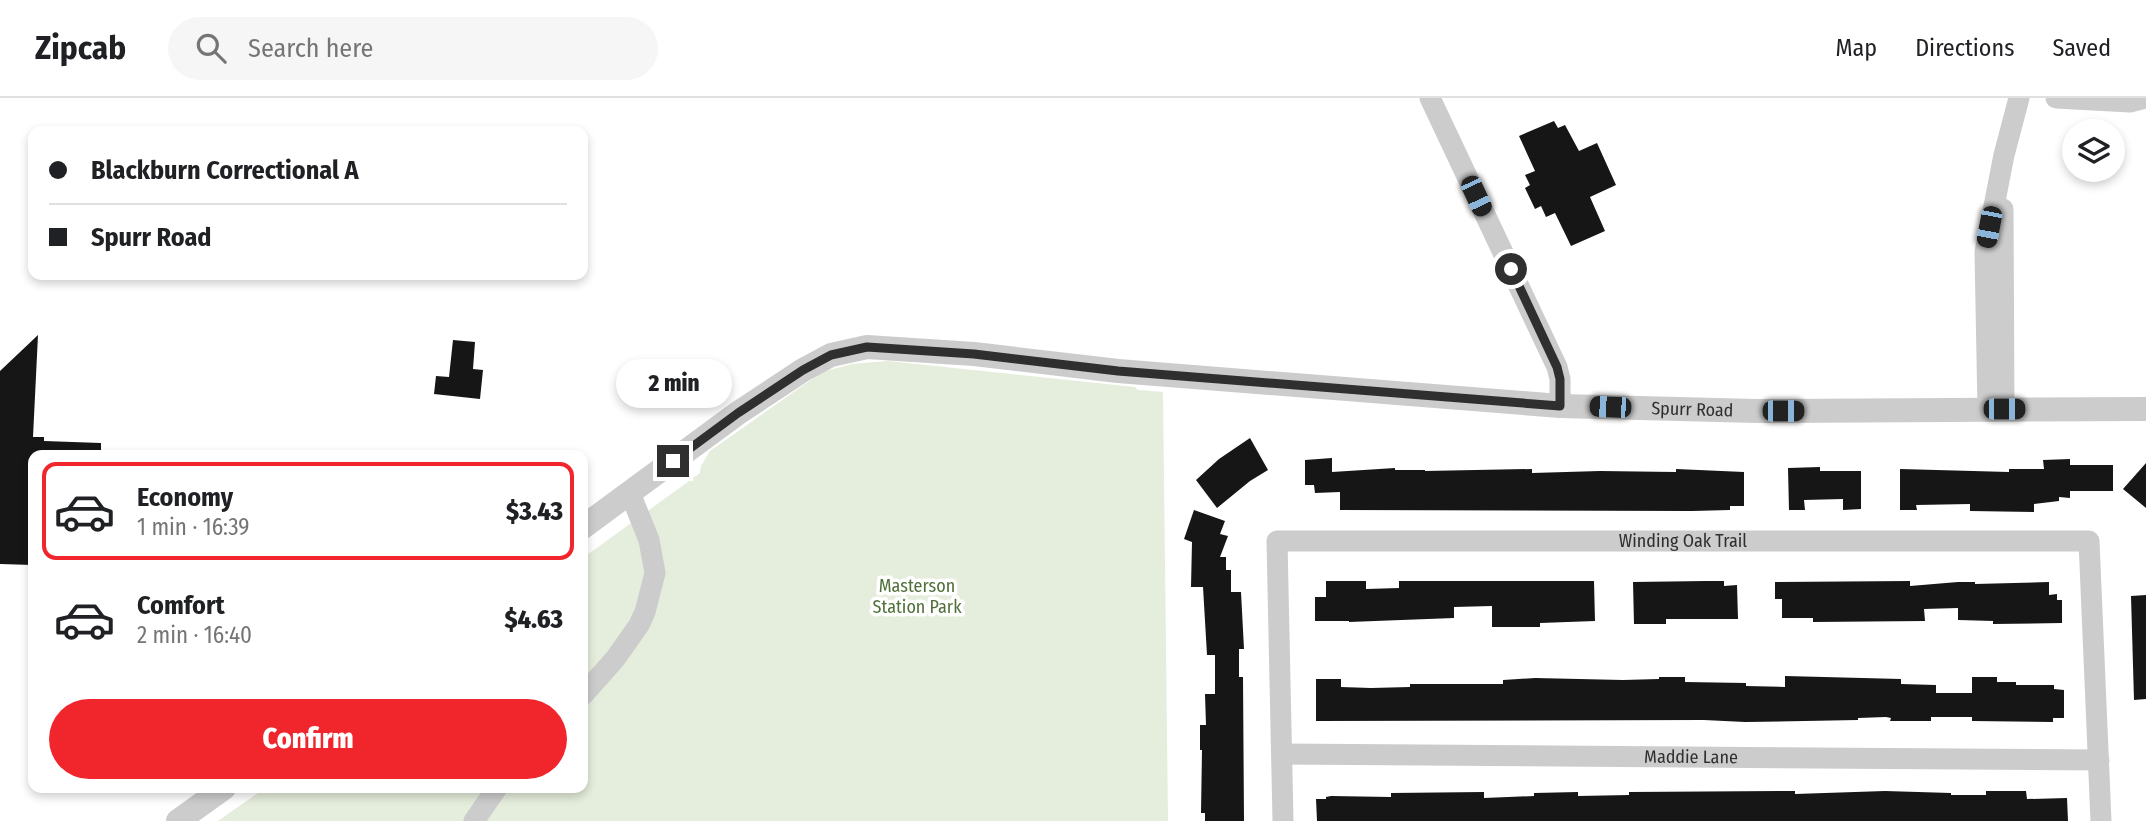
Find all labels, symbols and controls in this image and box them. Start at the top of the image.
search box [168,17,658,80]
text: Zipcab [35,28,126,68]
icon: search [192,29,230,67]
text: Search here [248,33,373,64]
text: Map [1836,34,1877,62]
text: Directions [1915,34,2014,62]
text: Saved [2052,34,2111,62]
map controls [2062,119,2125,182]
button: layers [2062,119,2125,182]
text: Blackburn Correctional A [91,155,359,186]
car [1458,173,1495,219]
car [1975,204,2004,250]
text: Spurr Road [91,222,212,253]
route start [1495,253,1527,285]
callout: 2 min [615,360,731,408]
text: 2 min [649,369,699,397]
car [1589,396,1632,418]
street label: Spurr Road [1651,397,1734,421]
car [1984,399,2026,420]
car [1763,401,1805,422]
route end [657,445,689,477]
icon: car [53,480,116,543]
text: Economy [137,482,233,513]
text: $3.43 [506,496,563,527]
text: 1 min · 16:39 [137,513,249,541]
street label: Winding Oak Trail [1619,530,1747,552]
park label: Masterson Station Park [872,575,962,618]
icon: car [53,588,116,651]
text: Comfort [137,590,225,621]
text: $4.63 [504,604,563,635]
text: 2 min · 16:40 [137,621,252,649]
button: Confirm [49,699,567,779]
street label: Maddie Lane [1644,746,1738,768]

